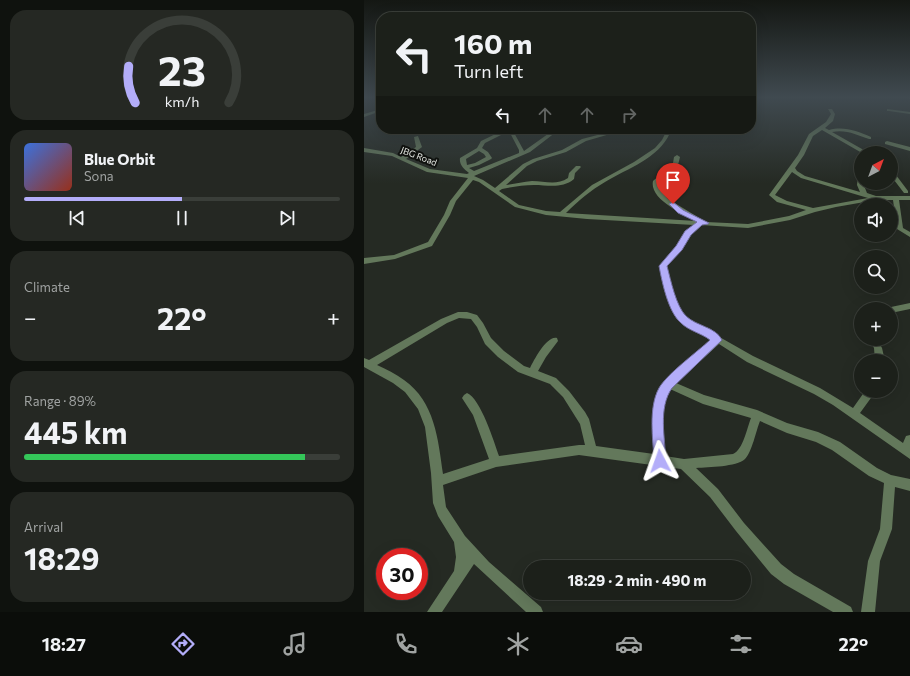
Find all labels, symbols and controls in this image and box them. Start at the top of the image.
text: 160 m [454,26,532,60]
icon: left [388,28,440,80]
text: 23 [158,44,206,95]
text: Turn left [454,60,523,82]
text: km/h [165,92,199,110]
icon: left [492,104,514,126]
icon: ahead [534,104,556,126]
icon: ahead [576,104,598,126]
icon: right [618,104,640,126]
street label: JBG Road [399,144,439,168]
north arrow [854,146,898,190]
map controls [854,146,898,398]
text: Blue Orbit [84,150,155,168]
pin [656,163,690,204]
text: Sona [84,168,114,184]
icon: arrive [662,169,684,191]
button: sound [854,198,898,242]
icon: previous [66,207,88,229]
icon: pause [171,207,193,229]
icon: next [276,207,298,229]
button: search [854,250,898,294]
text: Climate [24,279,70,295]
text: 22° [157,299,207,336]
button: + [854,302,898,346]
text: − [24,304,37,331]
text: + [327,304,340,331]
button: − [854,354,898,398]
text: Range · 89% [24,393,96,409]
text: 445 km [24,413,127,450]
position arrow [639,440,681,482]
text: Arrival [24,519,63,535]
text: 18:29 [24,539,99,576]
speed limit sign: 30 [376,548,428,600]
text: 18:29 · 2 min · 490 m [568,571,706,589]
icon: directions [169,630,197,658]
icon: music [281,630,309,658]
icon: phone [392,630,420,658]
icon: climate [504,630,532,658]
icon: car [615,630,643,658]
icon: filters [727,630,755,658]
text: 18:27 [42,633,86,655]
text: 22° [839,633,868,655]

